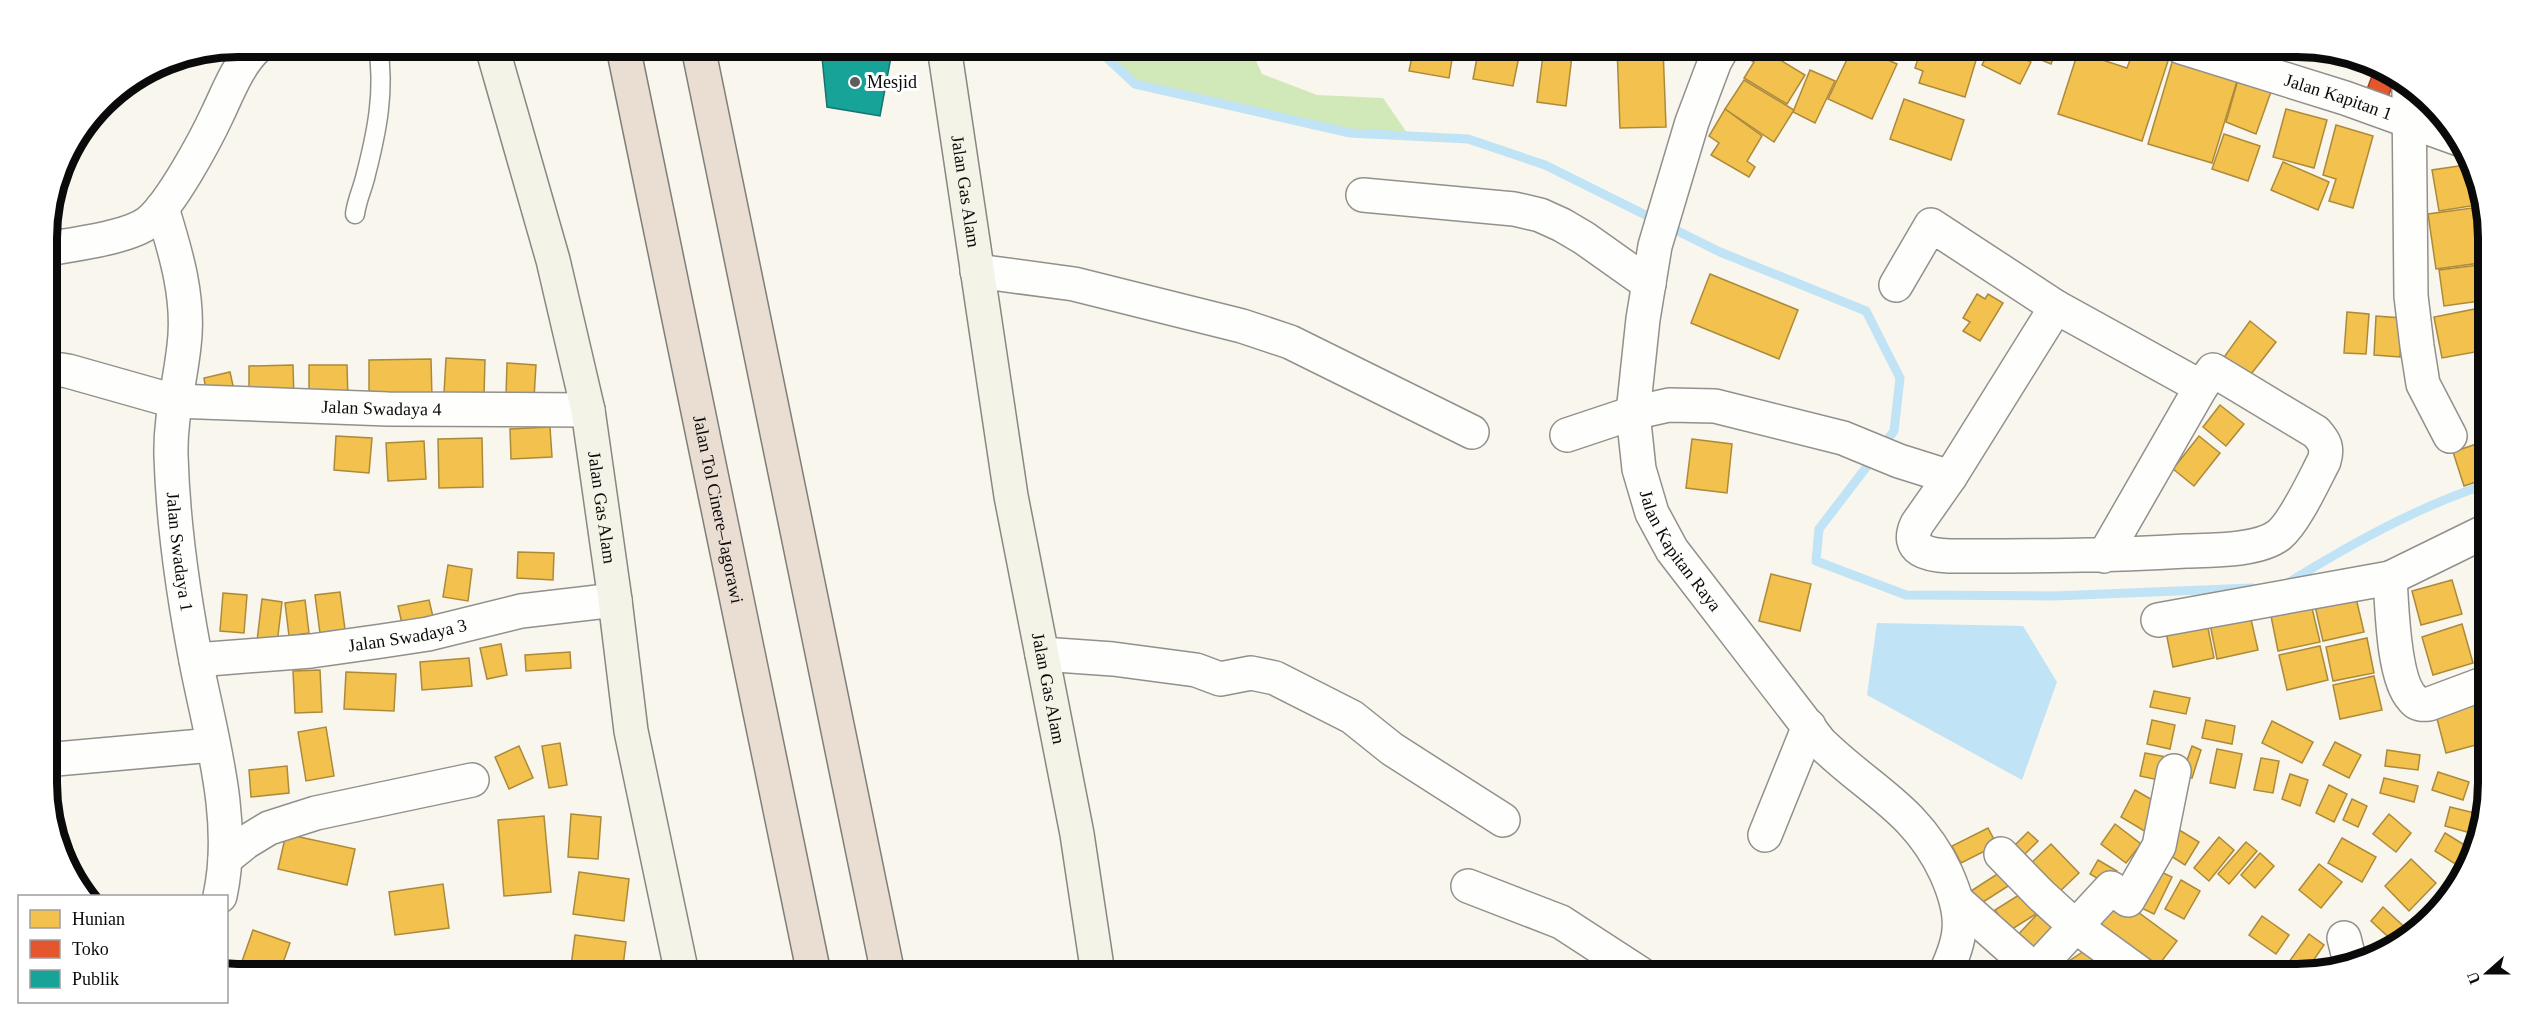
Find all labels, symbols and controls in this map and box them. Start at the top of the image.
street label: Jalan Kapitan 1 [2282,70,2395,124]
place label: Mesjid [867,72,917,92]
marker: Mesjid [848,75,862,89]
street label: Jalan Gas Alam [947,134,984,249]
street label: Jalan Swadaya 4 [321,397,442,419]
street label: Jalan Tol Cinere–Jagorawi [689,413,747,605]
street label: Jalan Gas Alam [584,450,620,565]
street label: Jalan Kapitan Raya [1636,488,1725,615]
street label: Jalan Swadaya 1 [163,491,197,613]
street label: Jalan Swadaya 3 [347,615,469,656]
street label: Jalan Gas Alam [1028,631,1069,746]
legend [18,895,228,1003]
text: Hunian [72,909,125,929]
text: Toko [72,939,109,959]
north arrow [2457,943,2517,1003]
text: Publik [72,969,119,989]
text: U [2463,969,2483,987]

